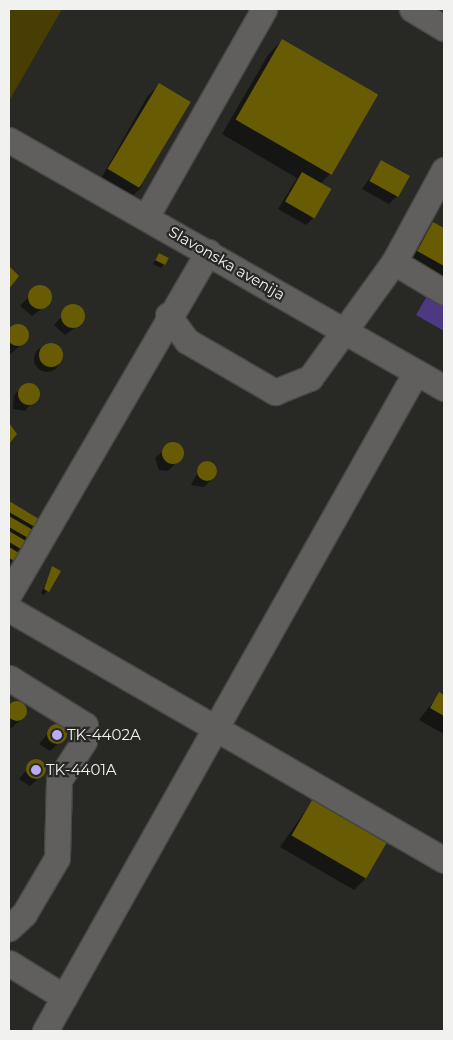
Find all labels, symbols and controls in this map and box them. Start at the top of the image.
street label: Slavonska avenija [166,222,288,304]
place label: TK-4402A [67,726,141,744]
marker: TK-4402A [51,729,63,741]
place label: TK-4401A [46,761,117,779]
marker: TK-4401A [30,764,42,776]

